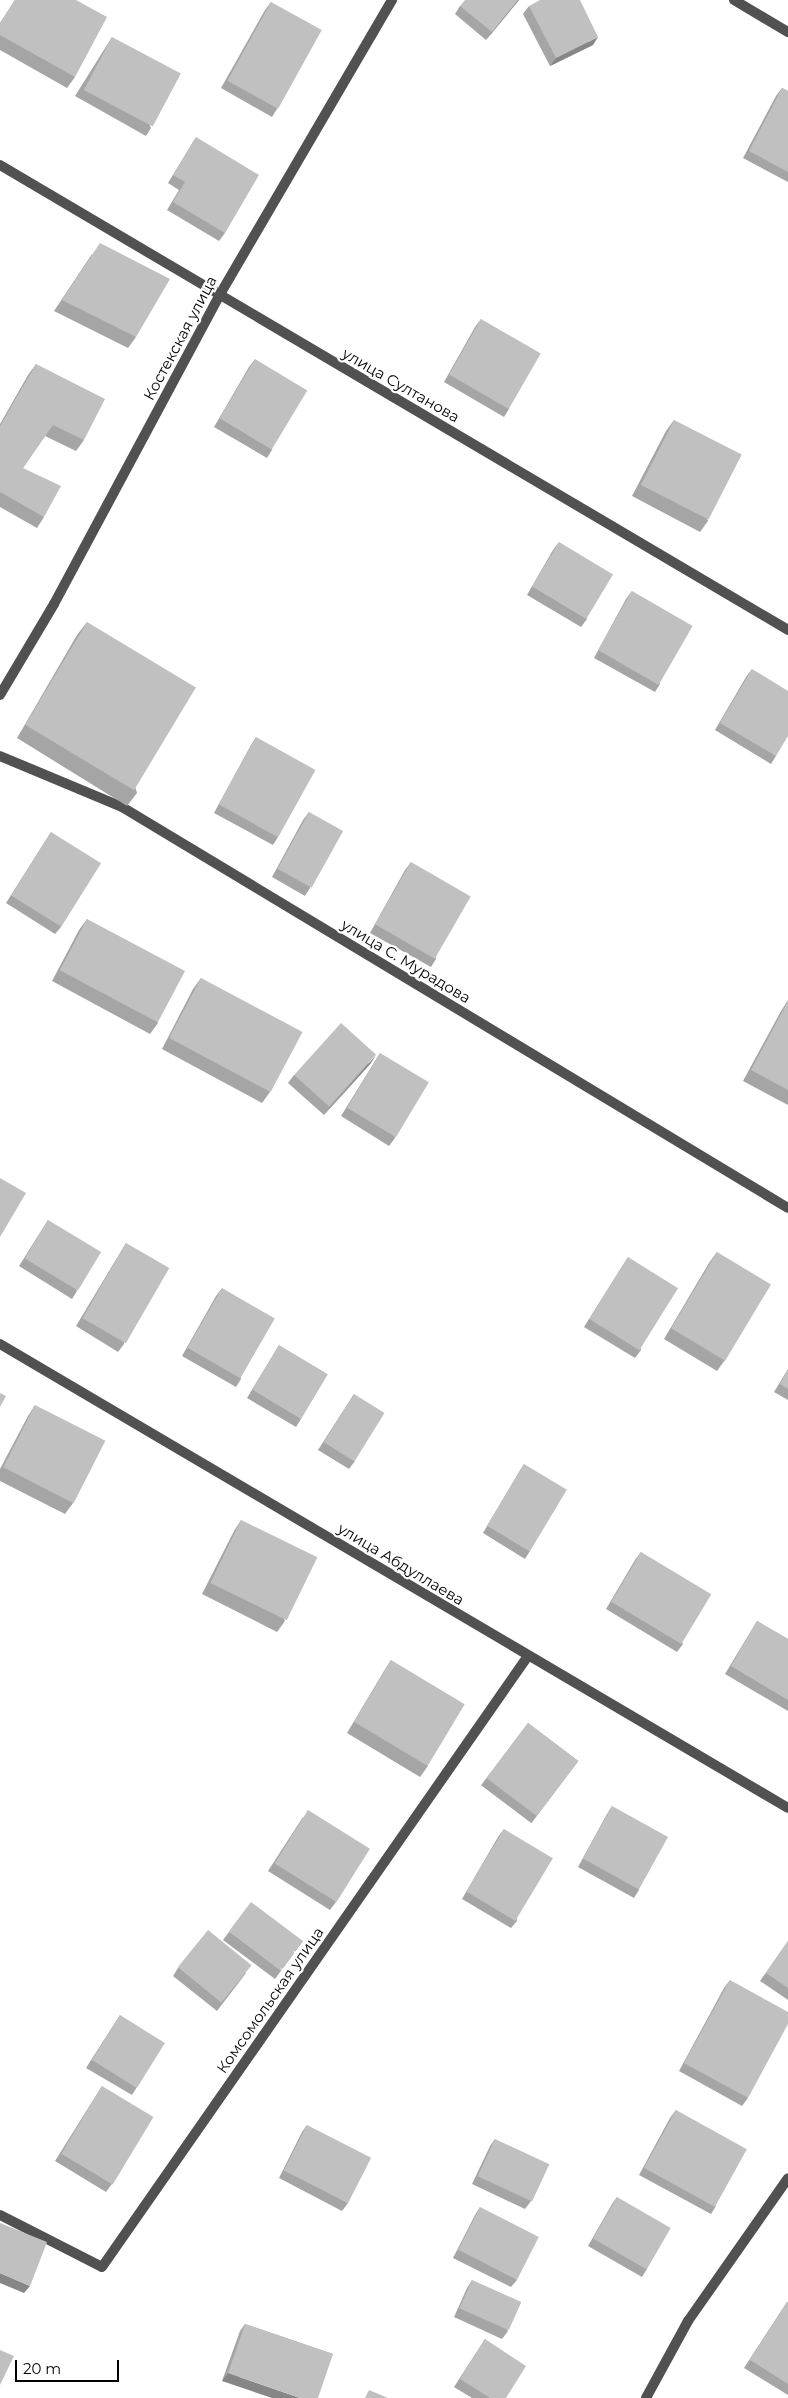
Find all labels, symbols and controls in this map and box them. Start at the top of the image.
street label: Костекская улица [140,273,220,403]
street label: улица Султанова [339,344,463,426]
street label: улица С. Мурадова [338,915,474,1007]
street label: улица Абдуллаева [335,1519,467,1609]
street label: Комсомольская улица [213,1923,327,2077]
scale bar [18,2350,121,2382]
text: 20 m [23,2359,61,2378]

